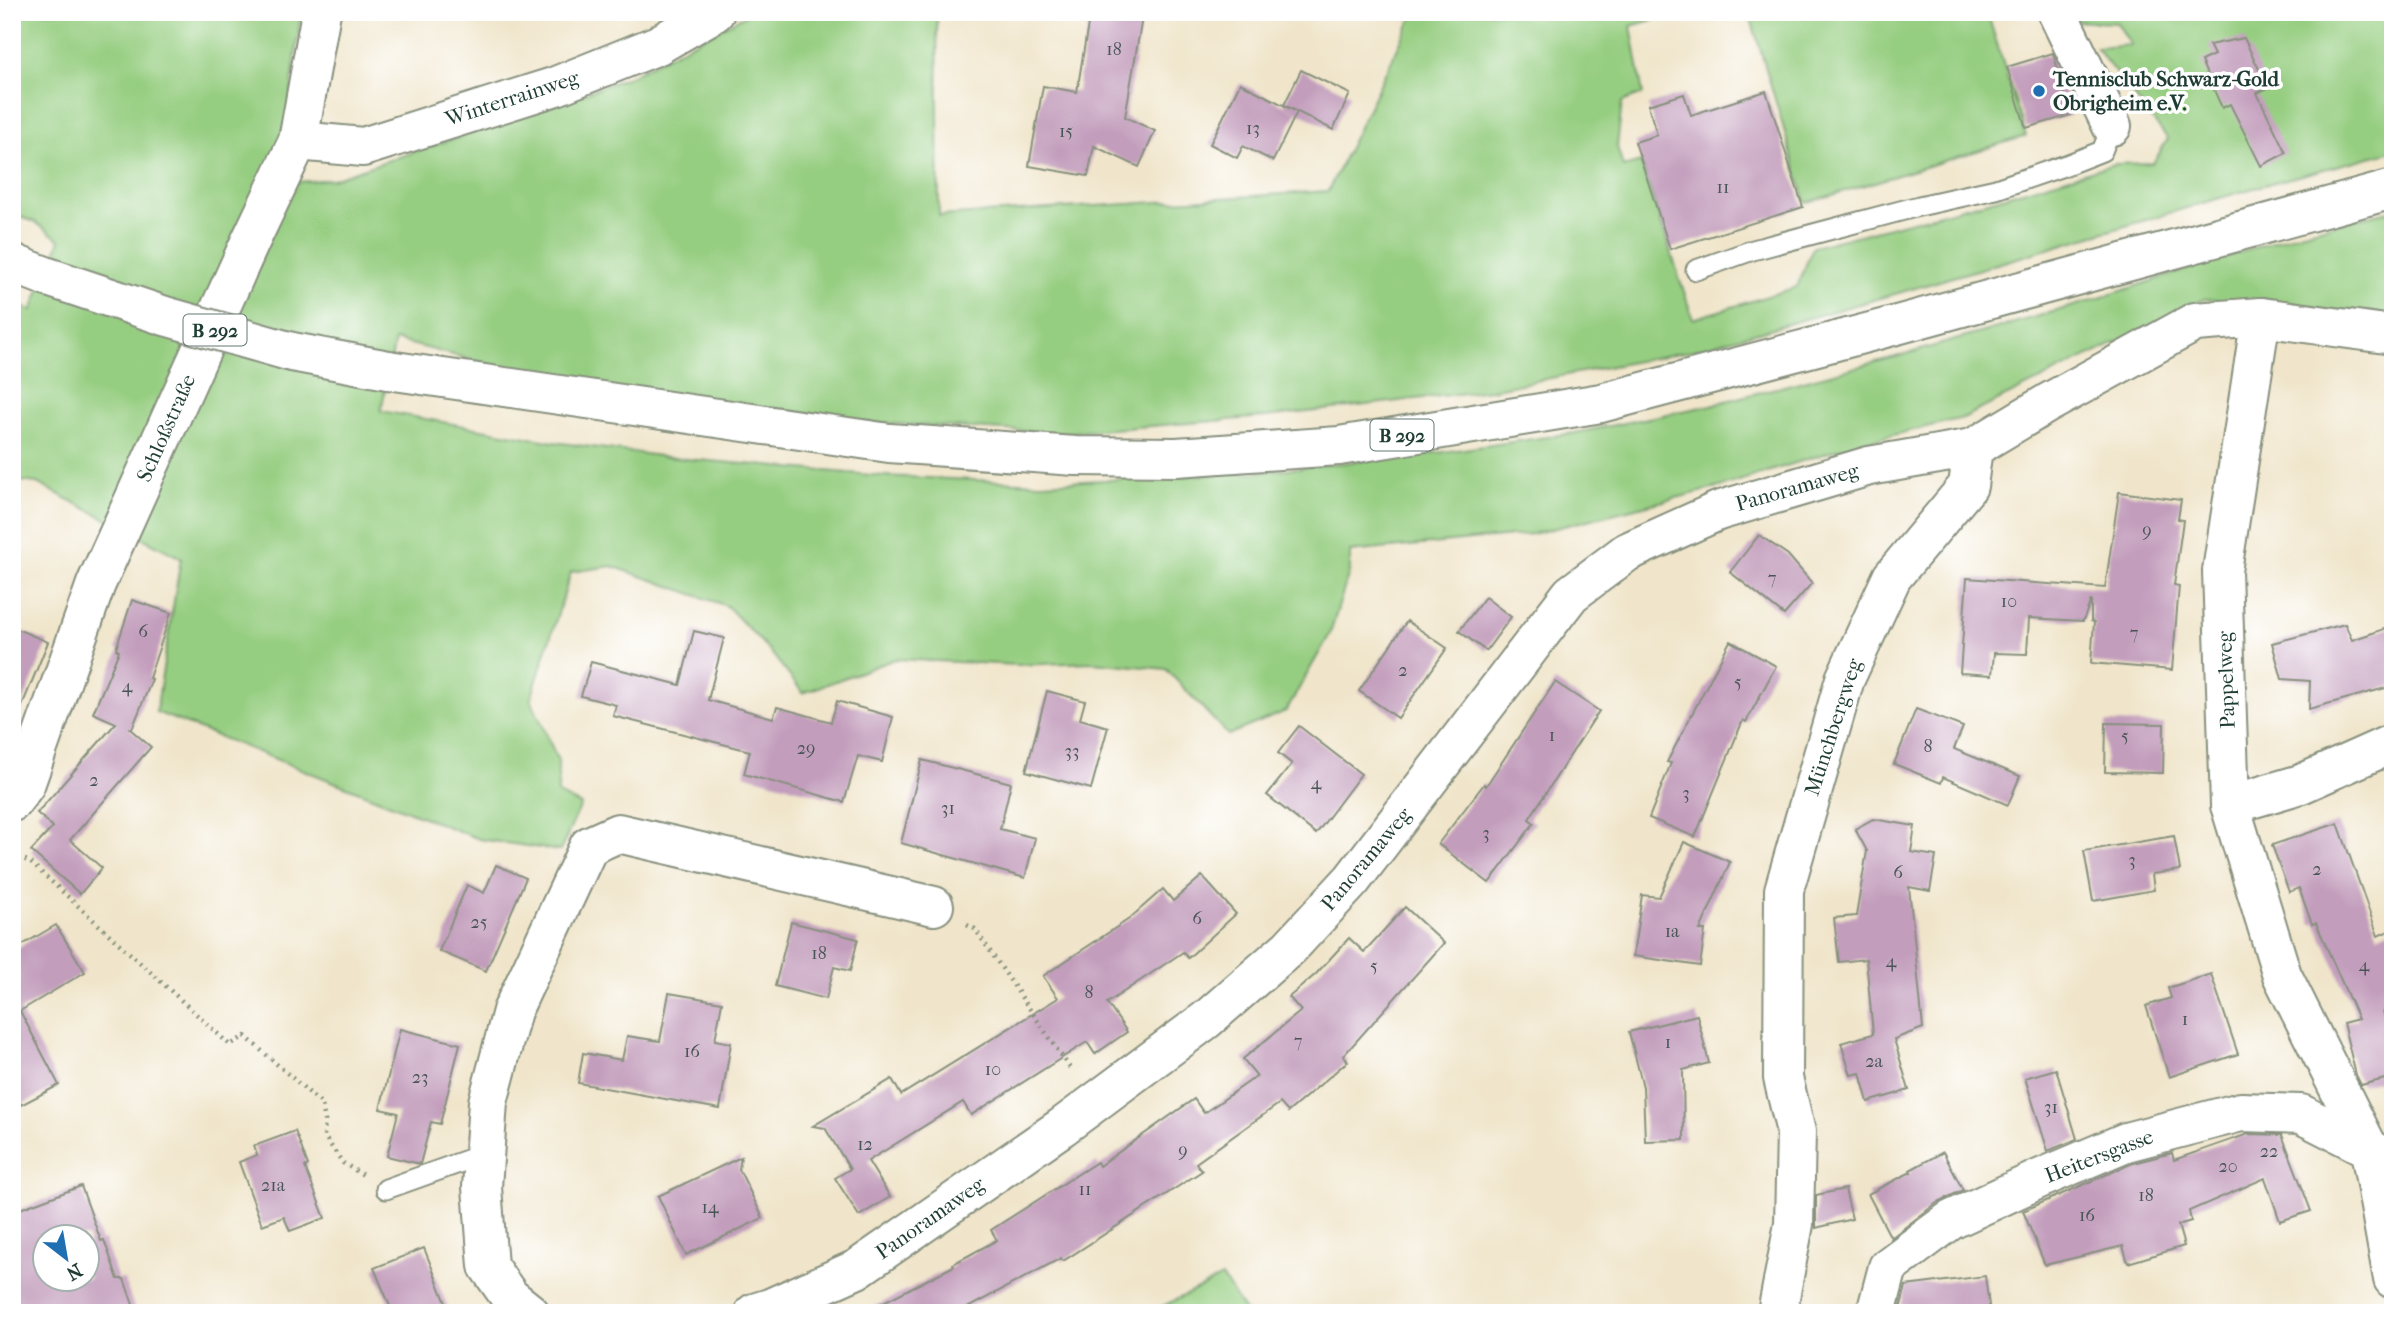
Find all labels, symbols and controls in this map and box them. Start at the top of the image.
house number: 18 [1106,39,1122,60]
street label: Winterrainweg [441,65,583,131]
place label: Tennisclub Schwarz-Gold Obrigheim e.V. [2052,67,2279,115]
marker: Tennisclub Schwarz-Gold Obrigheim e.V. [2031,83,2047,99]
house number: 13 [1246,118,1260,139]
house number: 15 [1059,121,1073,142]
house number: 11 [1717,177,1729,198]
road number: B 292 [184,314,246,346]
street label: Schloßstraße [132,370,200,486]
road number: B 292 [1370,420,1434,450]
street label: Panoramaweg [1733,458,1862,516]
house number: 9 [2142,520,2152,541]
house number: 7 [1768,568,1777,589]
house number: 10 [2001,591,2017,612]
house number: 6 [138,621,148,642]
house number: 7 [2130,623,2139,644]
street label: Pappelweg [2212,630,2240,729]
street label: Münchbergweg [1800,655,1867,798]
house number: 2 [1398,660,1408,681]
house number: 5 [1734,672,1742,693]
house number: 4 [122,676,133,697]
house number: 1 [1549,725,1555,746]
house number: 5 [2121,726,2129,747]
house number: 8 [1923,736,1933,757]
house number: 29 [797,738,815,759]
house number: 33 [1065,741,1079,762]
house number: 2 [89,770,99,791]
house number: 4 [1311,773,1322,794]
house number: 3 [1682,783,1690,804]
house number: 31 [941,798,955,819]
street label: Panoramaweg [1316,802,1417,915]
house number: 3 [1482,823,1490,844]
house number: 3 [2128,850,2136,871]
house number: 2 [2312,859,2322,880]
house number: 6 [1893,862,1903,883]
house number: 6 [1192,908,1202,929]
house number: 25 [470,912,488,933]
house number: 1a [1665,921,1680,942]
house number: 18 [811,943,827,964]
house number: 4 [1886,951,1897,972]
house number: 4 [2359,955,2370,976]
house number: 5 [1370,956,1378,977]
house number: 8 [1084,982,1094,1003]
house number: 1 [2182,1009,2188,1030]
house number: 7 [1294,1031,1303,1052]
house number: 1 [1665,1032,1671,1053]
house number: 16 [684,1041,700,1062]
house number: 2a [1865,1051,1883,1072]
house number: 10 [985,1059,1001,1080]
house number: 23 [412,1067,428,1088]
house number: 31 [2044,1097,2058,1118]
street label: Heitersgasse [2041,1124,2157,1188]
house number: 12 [857,1134,873,1155]
house number: 9 [1178,1140,1188,1161]
house number: 22 [2260,1141,2278,1162]
house number: 20 [2218,1156,2238,1177]
street label: Panoramaweg [871,1171,990,1264]
house number: 21a [261,1175,286,1196]
house number: 11 [1079,1179,1091,1200]
house number: 18 [2138,1185,2154,1206]
house number: 14 [701,1197,719,1218]
house number: 16 [2079,1205,2095,1226]
north arrow [32,1224,102,1294]
text: N [62,1259,86,1285]

